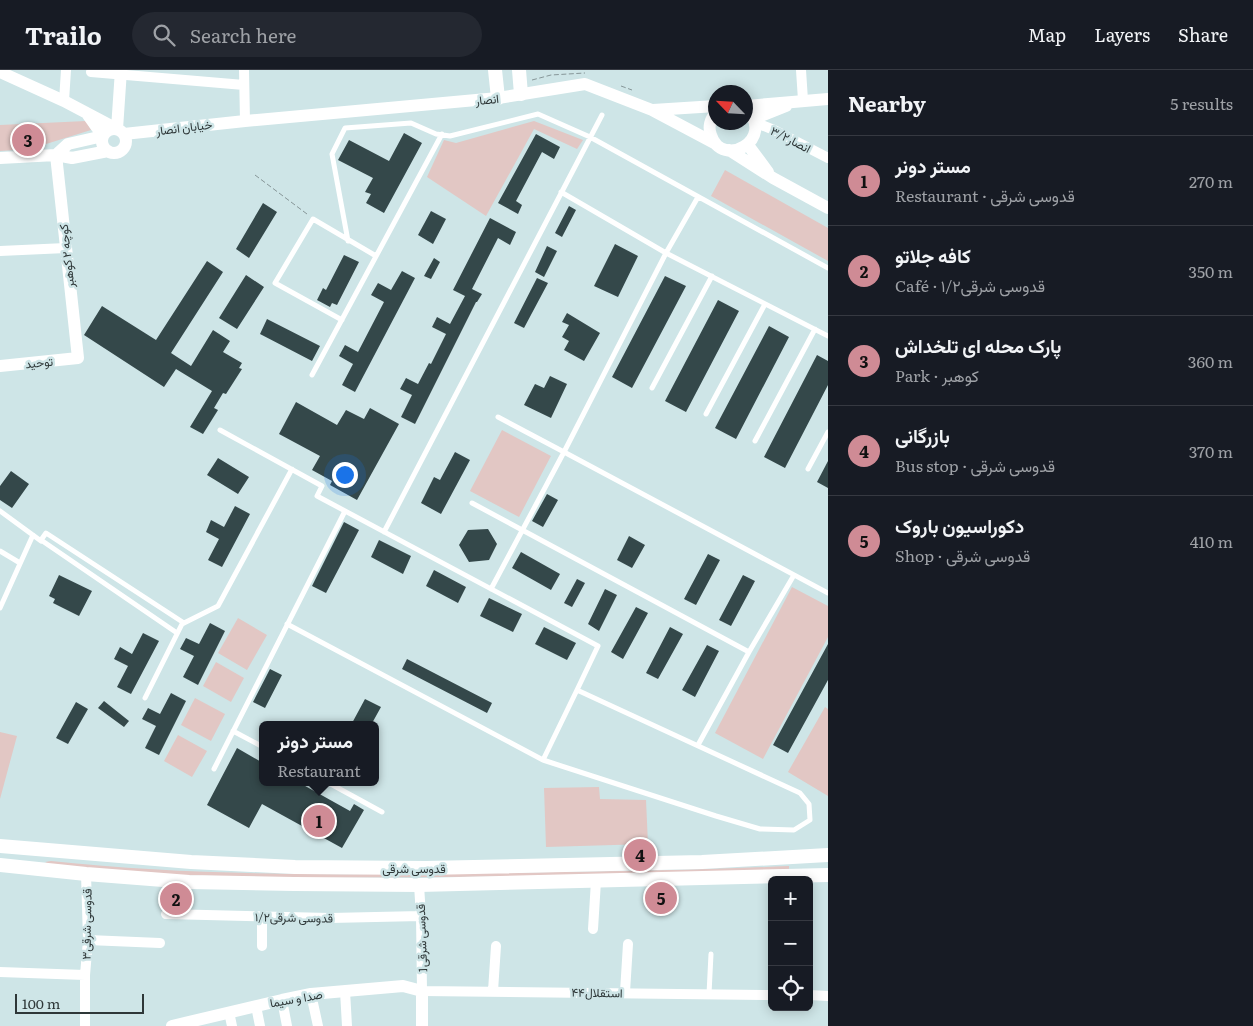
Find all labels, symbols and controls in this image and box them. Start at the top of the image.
search box [132,12,482,57]
text: Trailo [25,17,102,52]
icon: search [150,21,178,49]
text: Search here [190,21,296,49]
text: Map [1028,21,1066,48]
text: Layers [1094,21,1150,48]
text: Share [1178,21,1228,48]
north arrow [708,85,753,130]
text: Nearby [848,87,926,118]
street label: انصار [473,89,500,109]
text: 5 results [1170,91,1233,115]
street label: خیابان انصار [154,115,213,139]
pin: 3 [12,121,44,159]
street label: انصار۳/۲ [768,121,814,157]
text: مستر دونر [895,151,971,179]
text: 1 [861,169,867,193]
text: 270 m [1189,169,1233,193]
text: Restaurant · قدوسی شرقی [895,183,1075,207]
street label: کوچه ۲ کوهبر [54,223,78,290]
text: کافه جلاتو [895,241,971,269]
text: 2 [860,259,868,283]
text: 350 m [1188,259,1233,283]
text: Café · قدوسی شرقی۱/۲ [895,273,1045,297]
text: پارک محله ای تلخداش [895,331,1061,359]
text: 3 [860,349,868,373]
text: 360 m [1188,349,1233,373]
street label: توحید [24,352,54,372]
text: Park · کوهبر [895,363,979,387]
text: بازرگانی [895,421,950,449]
text: 4 [859,439,869,463]
text: 370 m [1189,439,1233,463]
text: Bus stop · قدوسی شرقی [895,453,1055,477]
your location [332,462,358,488]
text: دکوراسیون باروک [895,511,1024,539]
text: 5 [860,529,868,553]
text: 410 m [1190,529,1233,553]
text: Shop · قدوسی شرقی [895,543,1030,567]
popup [259,721,379,786]
text: مستر دونر [277,726,353,754]
text: Restaurant [277,758,361,782]
pin: 1 [303,802,335,840]
pin: 4 [624,836,656,874]
street label: قدوسی شرقی [382,859,446,877]
map controls [768,876,813,1011]
button: + [768,876,813,921]
pin: 5 [645,879,677,917]
pin: 2 [160,880,192,918]
street label: قدوسی شرقی۳ [76,888,96,960]
street label: 1قدوسی شرقی [411,904,431,972]
street label: قدوسی شرقی۱/۲ [255,907,333,927]
button: − [768,921,813,966]
button: locate [768,966,813,1011]
street label: استقلال۴۴ [571,983,623,1001]
street label: صدا و سیما [268,985,324,1011]
scale bar [15,991,144,1014]
text: 100 m [22,993,60,1013]

